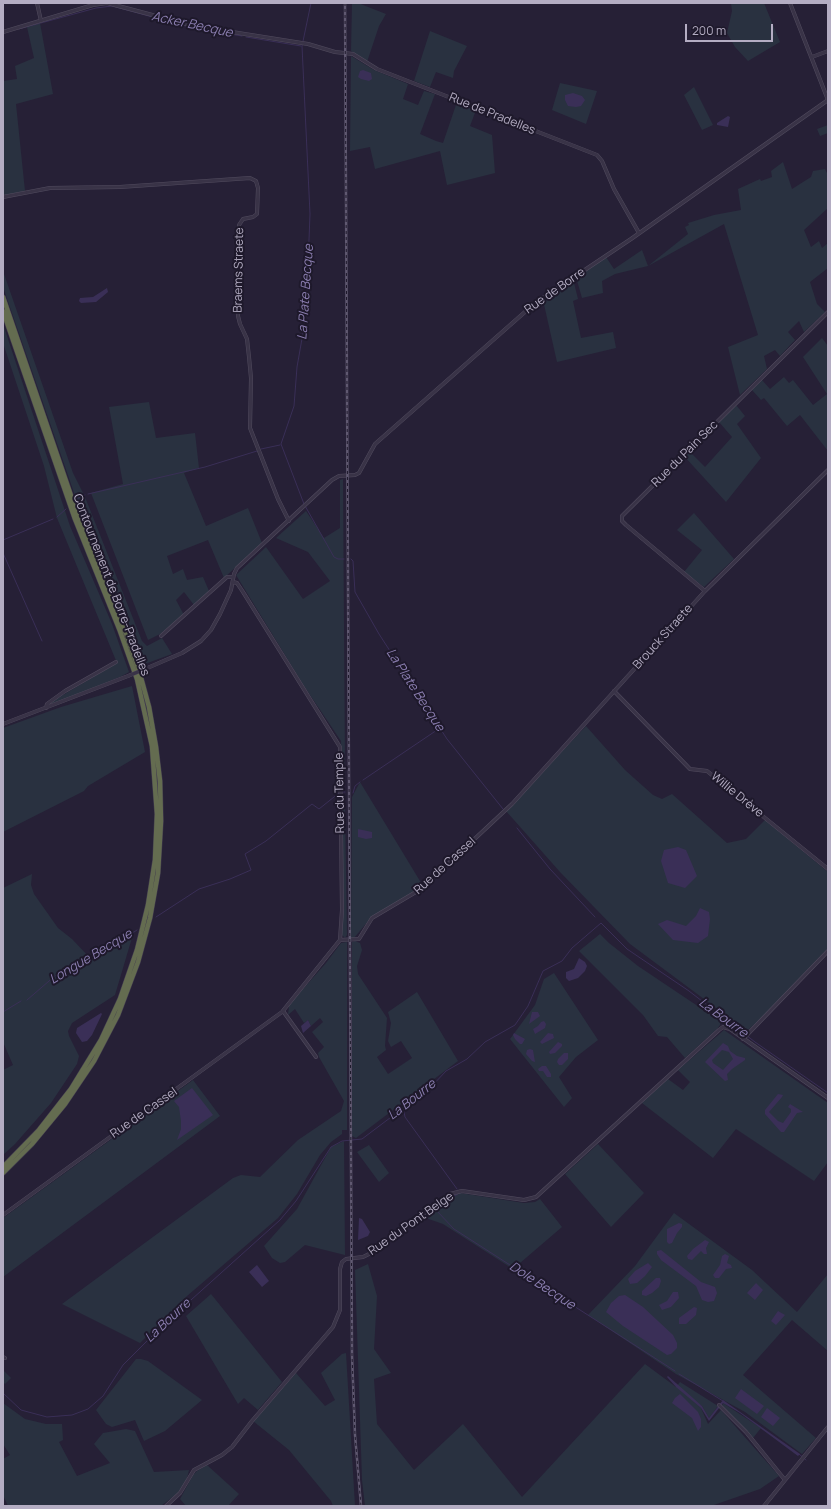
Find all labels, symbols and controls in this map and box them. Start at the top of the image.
water label: Acker Becque [150,9,234,41]
scale bar [687,16,775,42]
text: 200 m [692,22,726,39]
street label: Rue de Pradelles [447,90,537,138]
street label: Braems Straete [231,227,247,313]
water label: La Plate Becque [295,244,317,340]
street label: Rue de Borre [522,265,588,317]
street label: Rue du Pain Sec [649,418,721,490]
street label: Contournement de Borre-Pradelles [70,492,152,678]
street label: Brouck Straete [630,602,696,672]
water label: La Plate Becque [382,646,448,734]
street label: Rue du Temple [332,752,348,834]
street label: Willie Drève [708,769,766,821]
street label: Rue de Cassel [411,834,479,898]
water label: Longue Becque [47,926,135,988]
water label: La Bourre [695,995,751,1041]
water label: La Bourre [385,1076,439,1124]
street label: Rue de Cassel [108,1085,180,1141]
street label: Rue du Pont Belge [366,1189,456,1259]
water label: Dole Becque [506,1259,578,1313]
water label: La Bourre [142,1296,194,1346]

